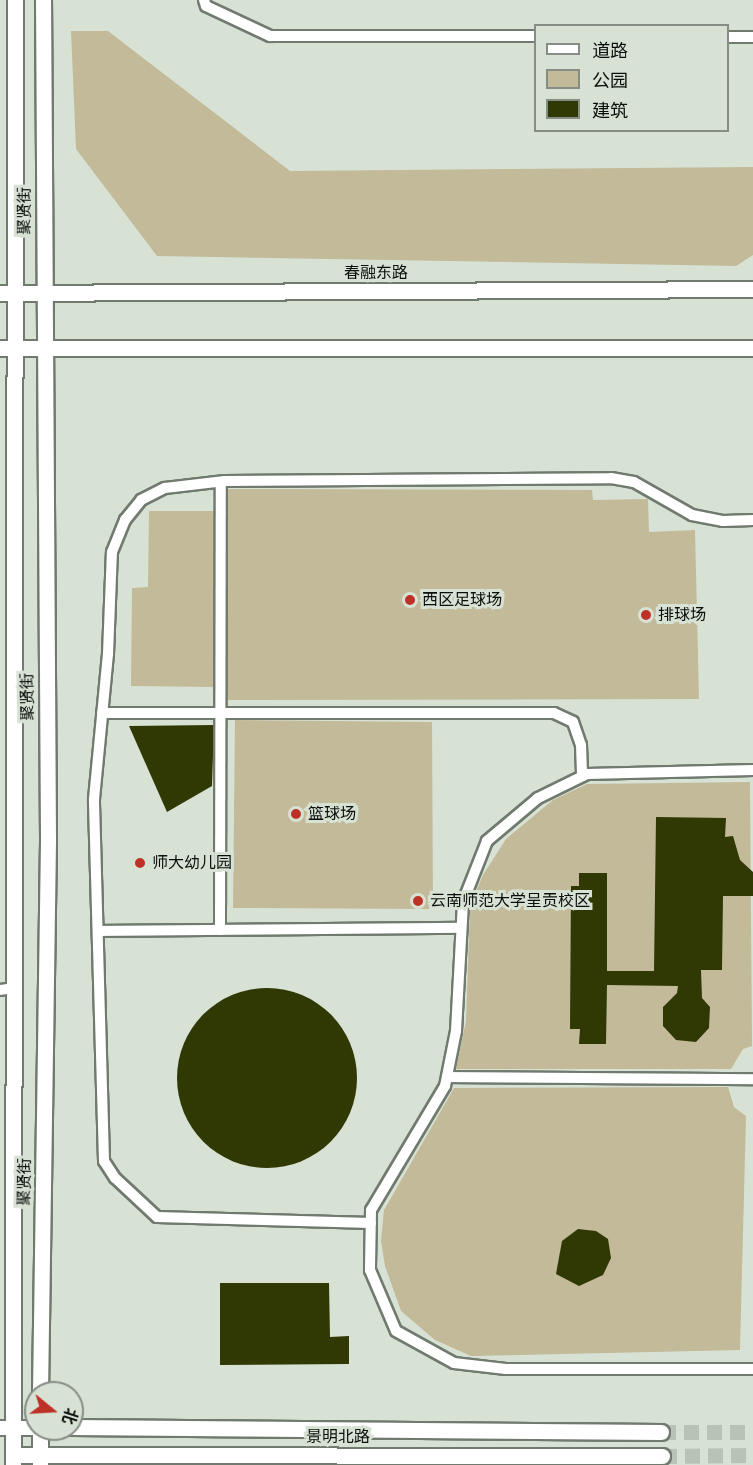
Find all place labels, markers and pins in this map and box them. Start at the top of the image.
place label: 西区足球场 [422,590,502,610]
marker: 西区足球场 [403,593,417,607]
place label: 排球场 [658,605,706,625]
marker: 排球场 [639,608,653,622]
place label: 篮球场 [308,804,356,824]
marker: 篮球场 [289,807,303,821]
place label: 师大幼儿园 [152,853,232,873]
marker: 师大幼儿园 [133,856,147,870]
place label: 云南师范大学呈贡校区 [430,891,590,911]
marker: 云南师范大学呈贡校区 [411,894,425,908]

